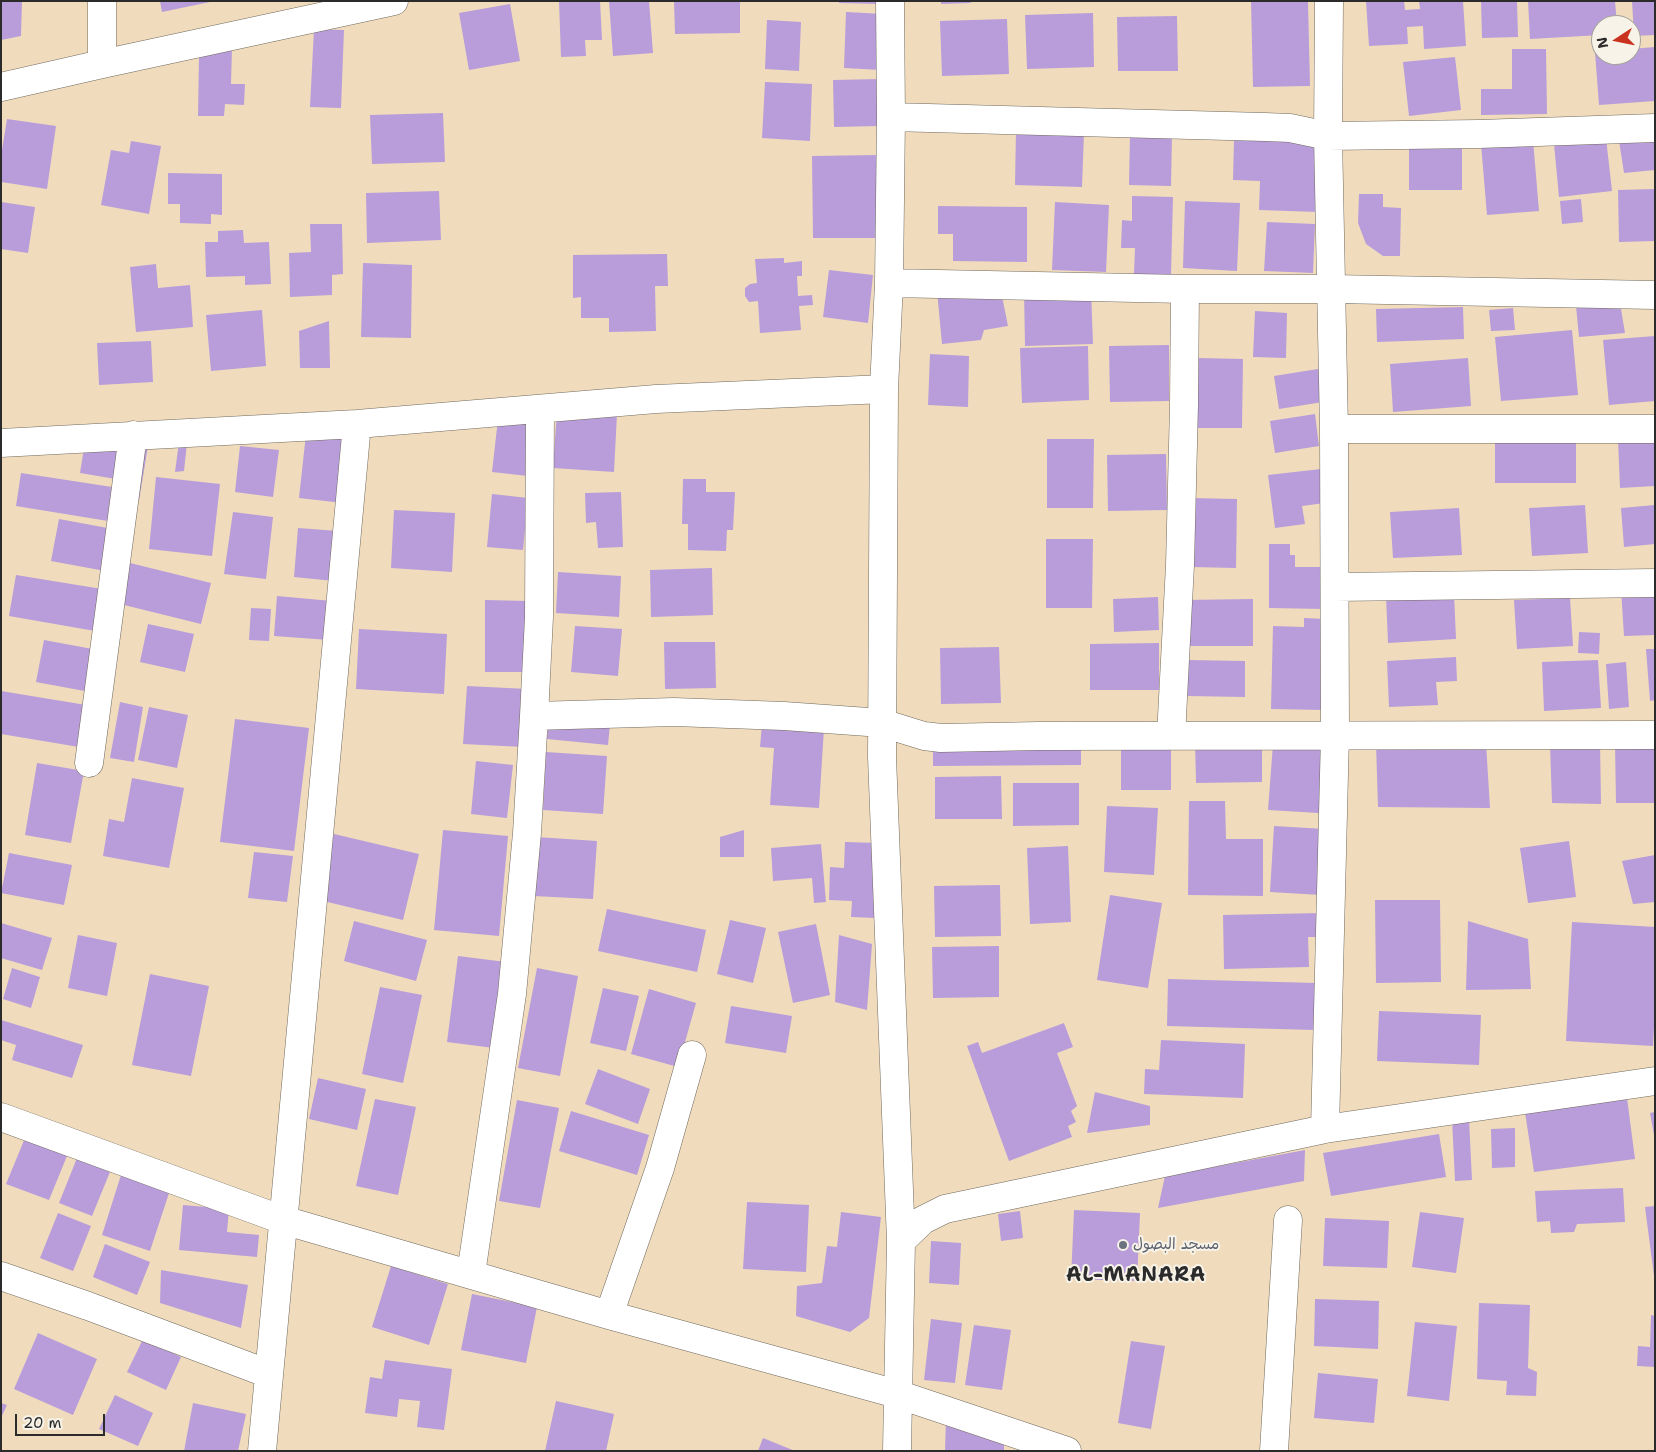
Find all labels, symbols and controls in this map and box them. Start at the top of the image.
north arrow [1591,15,1641,65]
text: N [1592,36,1612,50]
place label: مسجد البصول [1133,1236,1219,1254]
marker: مسجد البصول [1117,1239,1129,1251]
district label: AL-MANARA [1065,1264,1207,1288]
scale bar [18,1404,108,1436]
text: 20 m [23,1413,62,1433]

